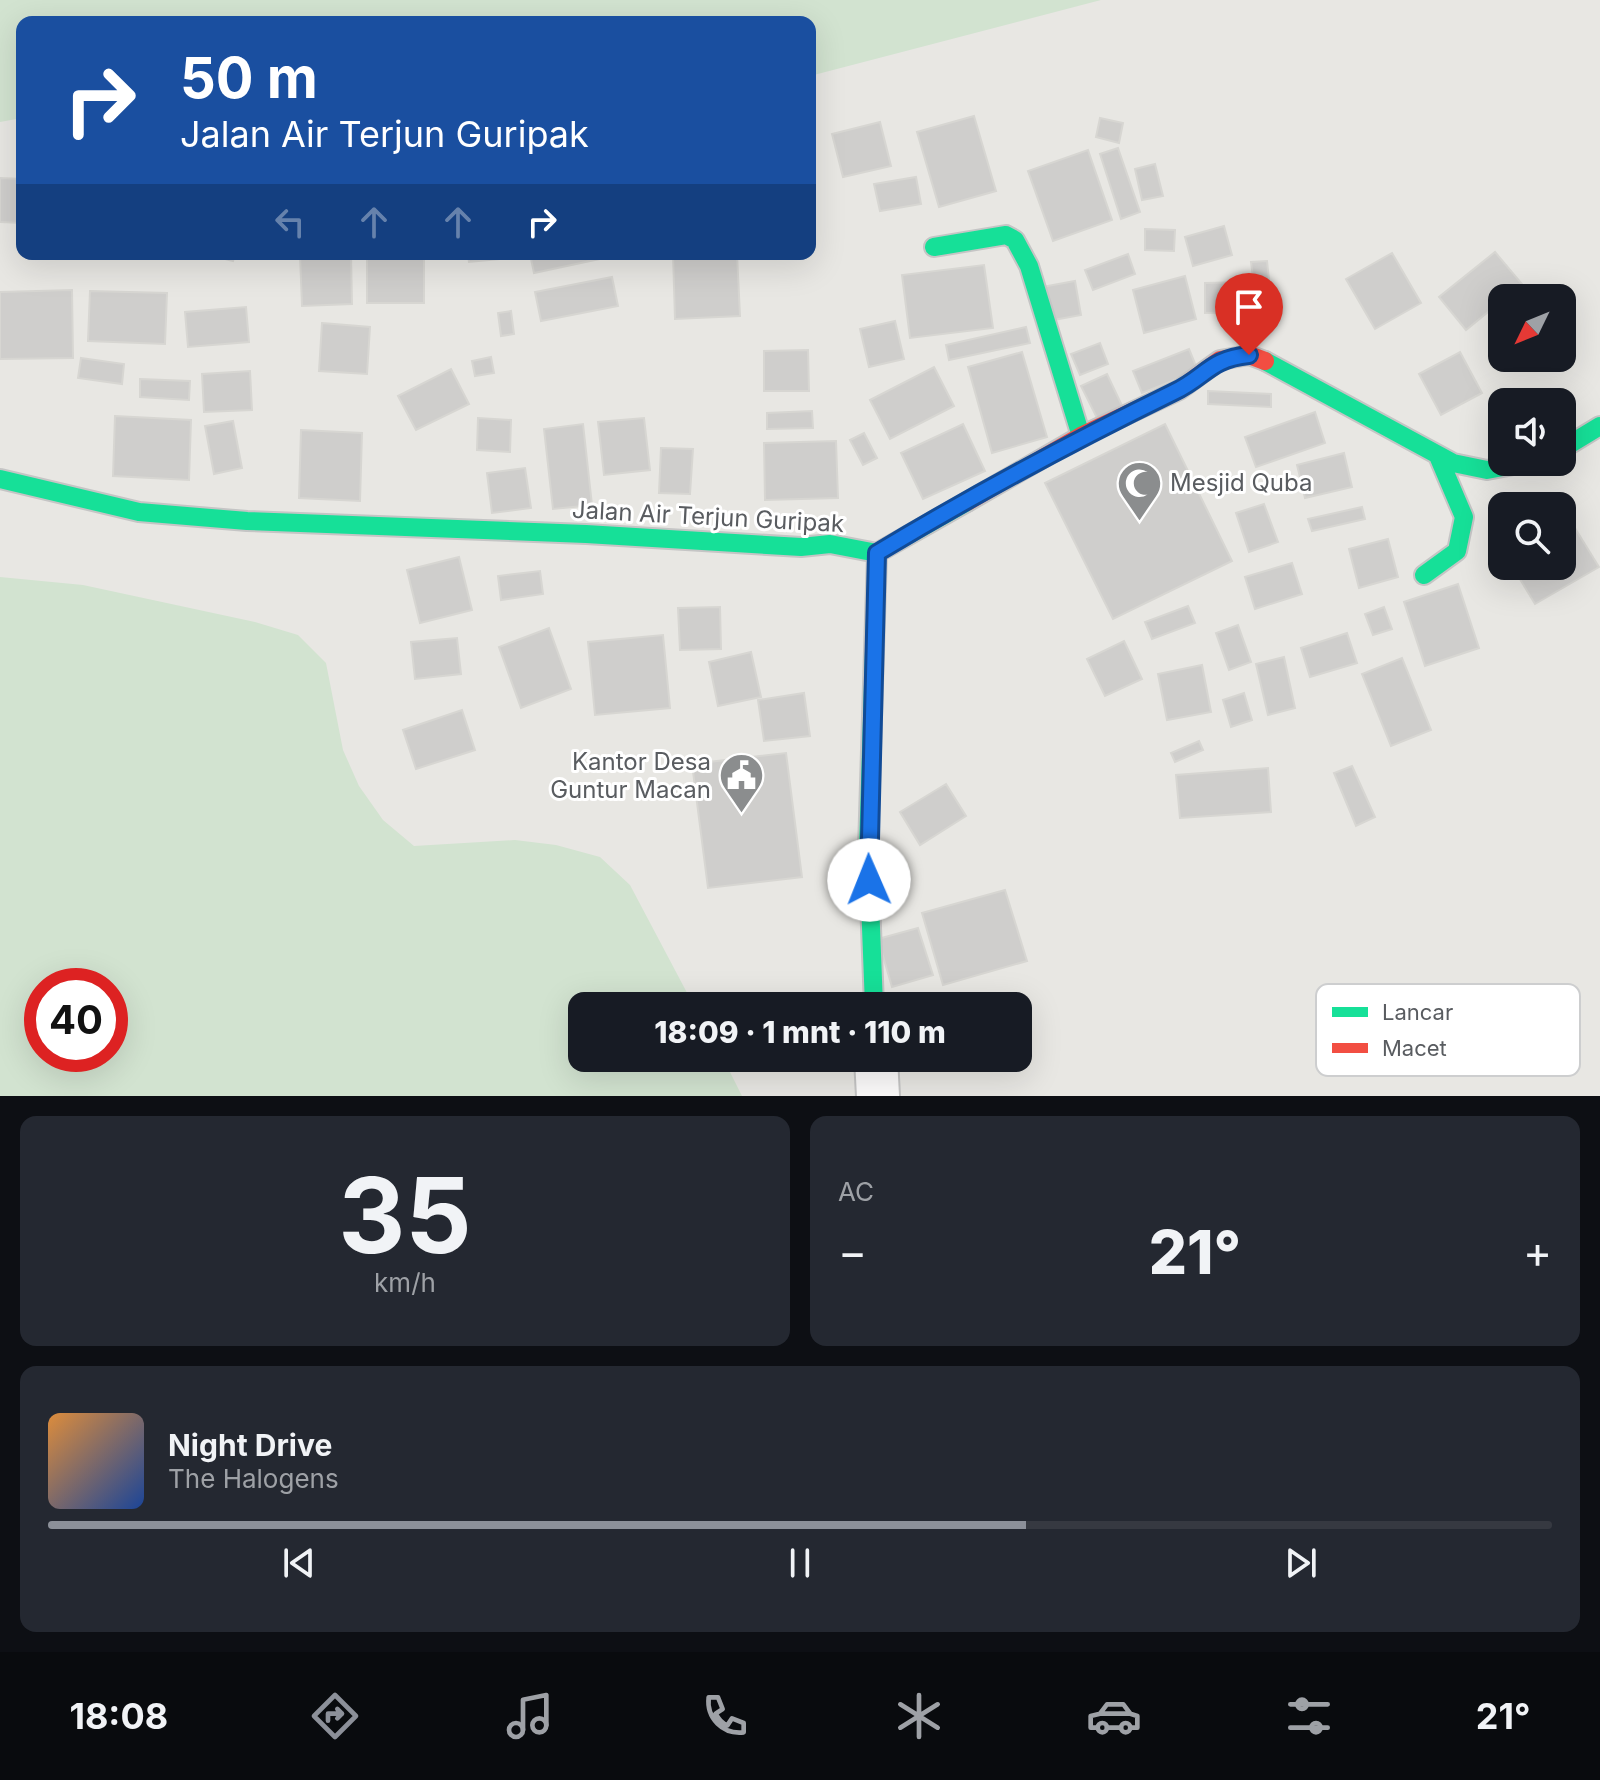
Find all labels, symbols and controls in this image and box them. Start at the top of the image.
text: 50 m [180,44,318,112]
icon: right [48,48,152,152]
text: Jalan Air Terjun Guripak [180,112,589,156]
icon: left [268,200,312,244]
icon: ahead [352,200,396,244]
icon: ahead [436,200,480,244]
icon: right [520,200,564,244]
pin [1215,273,1283,355]
north arrow [1488,284,1576,372]
map controls [1488,284,1576,580]
icon: arrive [1227,285,1271,329]
button: sound [1488,388,1576,476]
mosque icon: Mesjid Quba [1115,459,1163,522]
place label: Mesjid Quba [1170,468,1312,497]
button: search [1488,492,1576,580]
street label: Jalan Air Terjun Guripak [571,495,845,538]
place label: Kantor Desa Guntur Macan [550,747,711,804]
public building icon: Kantor Desa Guntur Macan [718,752,766,815]
position arrow [827,838,911,922]
speed limit sign: 40 [24,968,128,1072]
legend [1316,984,1580,1076]
text: Lancar [1382,999,1453,1025]
text: 18:09 · 1 mnt · 110 m [654,1014,946,1050]
text: Macet [1382,1035,1447,1061]
text: 35 [338,1152,472,1278]
text: AC [838,1176,874,1207]
text: 21° [1149,1216,1241,1288]
text: − [838,1225,867,1279]
text: + [1523,1225,1552,1279]
text: km/h [374,1267,436,1298]
text: Night Drive [168,1427,332,1463]
text: The Halogens [168,1463,339,1494]
icon: previous [277,1541,321,1585]
icon: pause [778,1541,822,1585]
icon: next [1279,1541,1323,1585]
icon: directions [307,1688,363,1744]
icon: music [502,1688,558,1744]
icon: phone [697,1688,753,1744]
icon: climate [891,1688,947,1744]
icon: car [1086,1688,1142,1744]
icon: filters [1281,1688,1337,1744]
text: 18:08 [69,1694,168,1738]
text: 21° [1476,1694,1531,1738]

